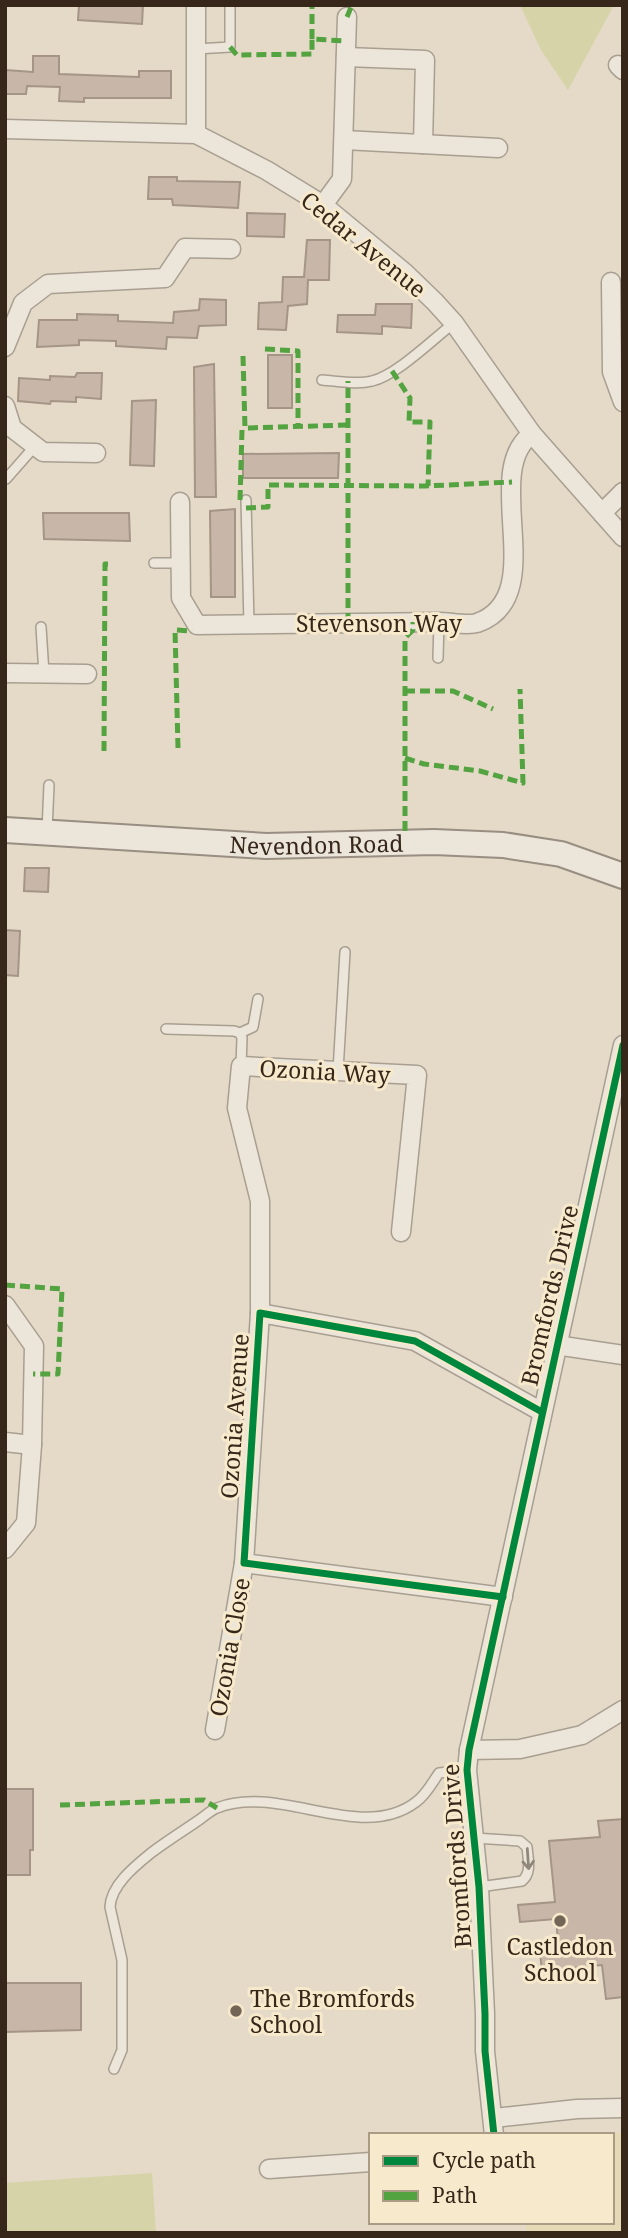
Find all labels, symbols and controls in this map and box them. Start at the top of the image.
street label: Cedar Avenue [295,184,433,304]
street label: Stevenson Way [296,607,462,639]
street label: Nevendon Road [229,827,404,862]
street label: Ozonia Way [259,1052,391,1090]
street label: Bromfords Drive [513,1202,585,1388]
street label: Ozonia Avenue [212,1332,256,1500]
street label: Ozonia Close [201,1575,257,1719]
street label: Bromfords Drive [434,1763,478,1949]
one-way arrow [522,1847,535,1870]
marker: Castledon School [552,1913,568,1929]
place label: Castledon School [506,1930,614,1988]
place label: The Bromfords School [250,1982,415,2040]
marker: The Bromfords School [228,2003,244,2019]
legend [369,2133,614,2224]
text: Cycle path [432,2146,536,2174]
text: Path [432,2181,477,2209]

